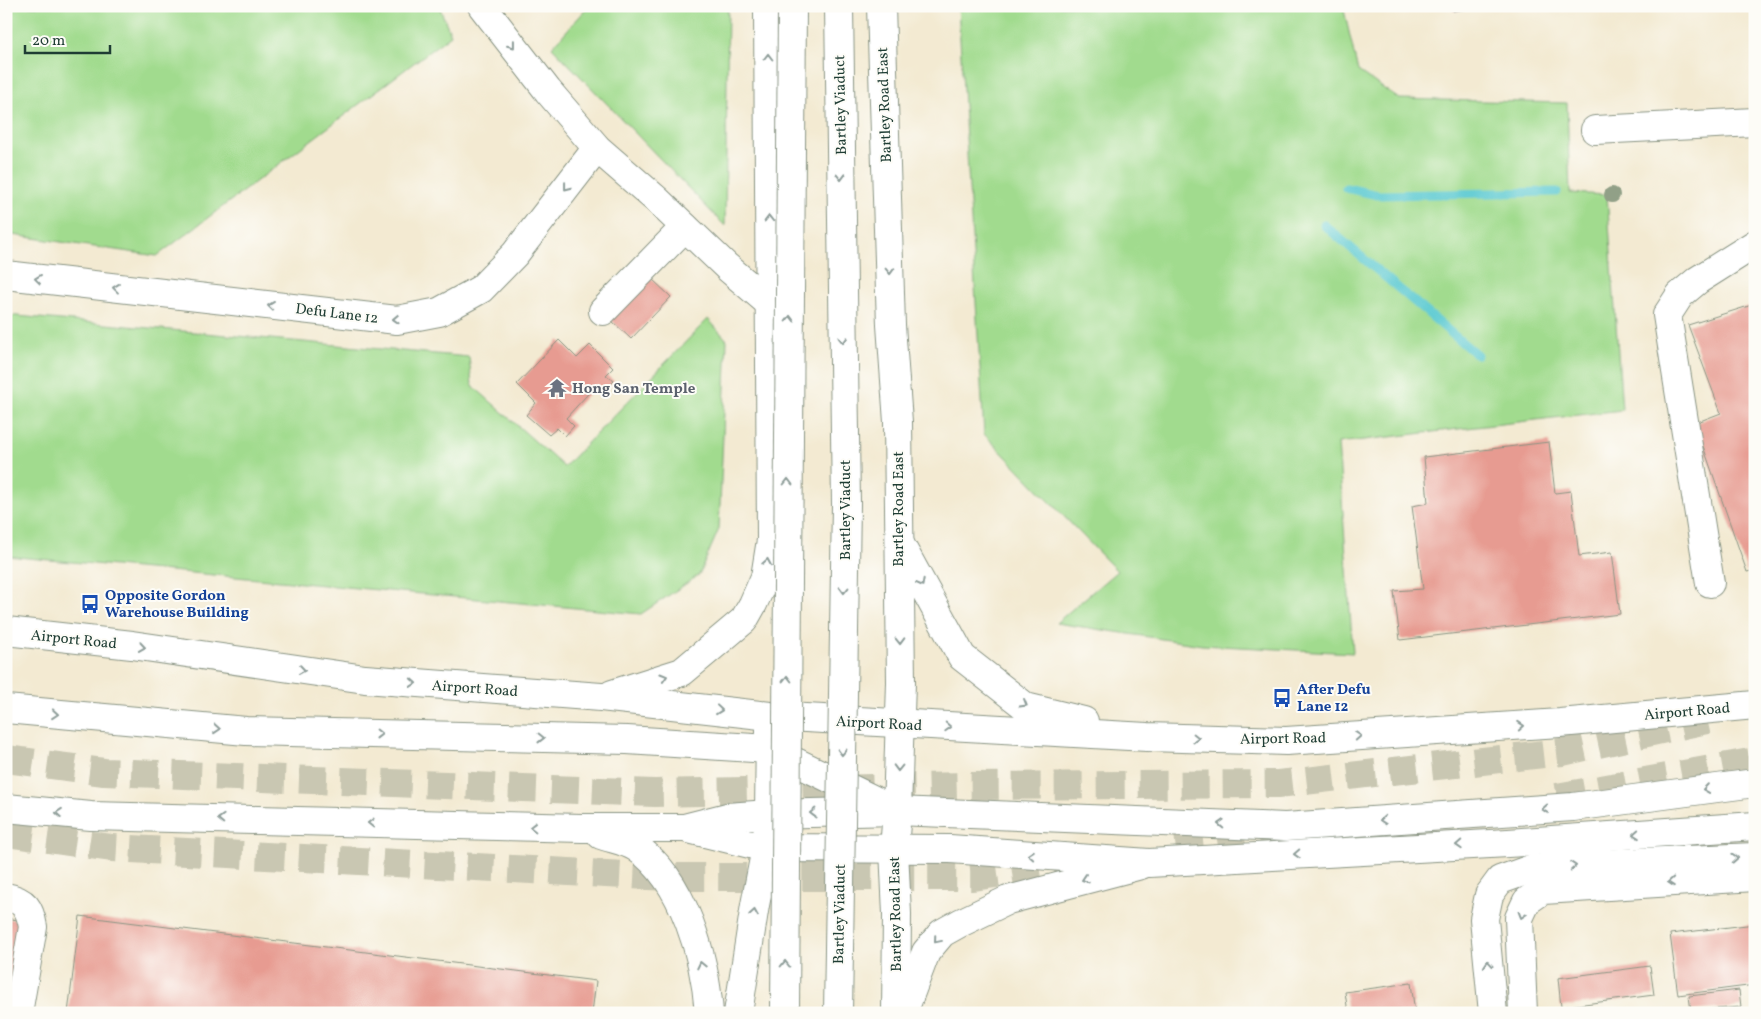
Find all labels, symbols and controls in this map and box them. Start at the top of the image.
scale bar [25,22,110,54]
text: 20 m [32,31,65,52]
one-way arrow [506,39,514,48]
street label: Bartley Road East [873,47,898,163]
one-way arrow [763,52,773,60]
street label: Bartley Viaduct [830,55,853,155]
one-way arrow [836,174,846,182]
one-way arrow [564,181,573,191]
one-way arrow [764,215,774,222]
one-way arrow [885,268,895,275]
one-way arrow [33,274,41,285]
one-way arrow [112,283,120,294]
street label: Defu Lane 12 [294,299,380,330]
one-way arrow [266,301,274,312]
one-way arrow [392,314,400,324]
one-way arrow [784,315,795,323]
one-way arrow [838,336,849,344]
temple icon: Hong San Temple [546,377,568,399]
place label: Hong San Temple [572,379,696,400]
street label: Bartley Road East [889,451,910,567]
street label: Bartley Viaduct [836,460,857,560]
one-way arrow [783,477,793,485]
one-way arrow [762,557,772,566]
one-way arrow [915,578,925,587]
place label: Opposite Gordon Warehouse Building [105,586,249,624]
one-way arrow [839,586,849,594]
bus stop icon: Opposite Gordon Warehouse Building [79,593,101,615]
street label: Airport Road [30,626,118,655]
one-way arrow [895,638,905,646]
one-way arrow [137,641,146,651]
one-way arrow [299,664,307,675]
one-way arrow [659,673,668,683]
one-way arrow [782,675,792,682]
street label: Airport Road [431,676,519,703]
one-way arrow [410,677,418,688]
place label: After Defu Lane 12 [1297,680,1371,718]
bus stop icon: After Defu Lane 12 [1271,687,1293,709]
one-way arrow [1019,698,1028,708]
street label: Airport Road [1643,698,1731,727]
one-way arrow [715,704,723,715]
one-way arrow [51,708,59,719]
street label: Airport Road [835,712,923,737]
one-way arrow [1517,720,1525,731]
one-way arrow [944,721,952,732]
one-way arrow [213,723,221,734]
street label: Airport Road [1240,728,1326,751]
one-way arrow [375,729,383,740]
one-way arrow [1355,730,1363,741]
one-way arrow [538,733,546,743]
one-way arrow [1192,733,1200,743]
one-way arrow [837,749,847,757]
one-way arrow [893,764,903,772]
one-way arrow [1702,783,1710,794]
one-way arrow [1541,803,1549,814]
one-way arrow [54,807,62,818]
one-way arrow [809,808,817,818]
one-way arrow [217,814,224,824]
one-way arrow [1379,815,1387,826]
one-way arrow [367,818,374,828]
one-way arrow [1217,819,1225,830]
one-way arrow [529,822,537,832]
one-way arrow [1632,828,1640,839]
one-way arrow [1455,840,1463,851]
one-way arrow [1027,849,1035,860]
one-way arrow [1293,849,1301,860]
one-way arrow [1731,853,1739,864]
street label: Bartley Road East [885,856,908,972]
one-way arrow [1569,860,1577,871]
street label: Bartley Viaduct [829,864,852,964]
one-way arrow [1082,874,1090,884]
one-way arrow [1667,877,1675,888]
one-way arrow [748,908,759,916]
one-way arrow [1517,910,1527,918]
one-way arrow [934,934,942,943]
one-way arrow [696,960,707,969]
one-way arrow [780,960,790,968]
one-way arrow [1483,960,1494,968]

